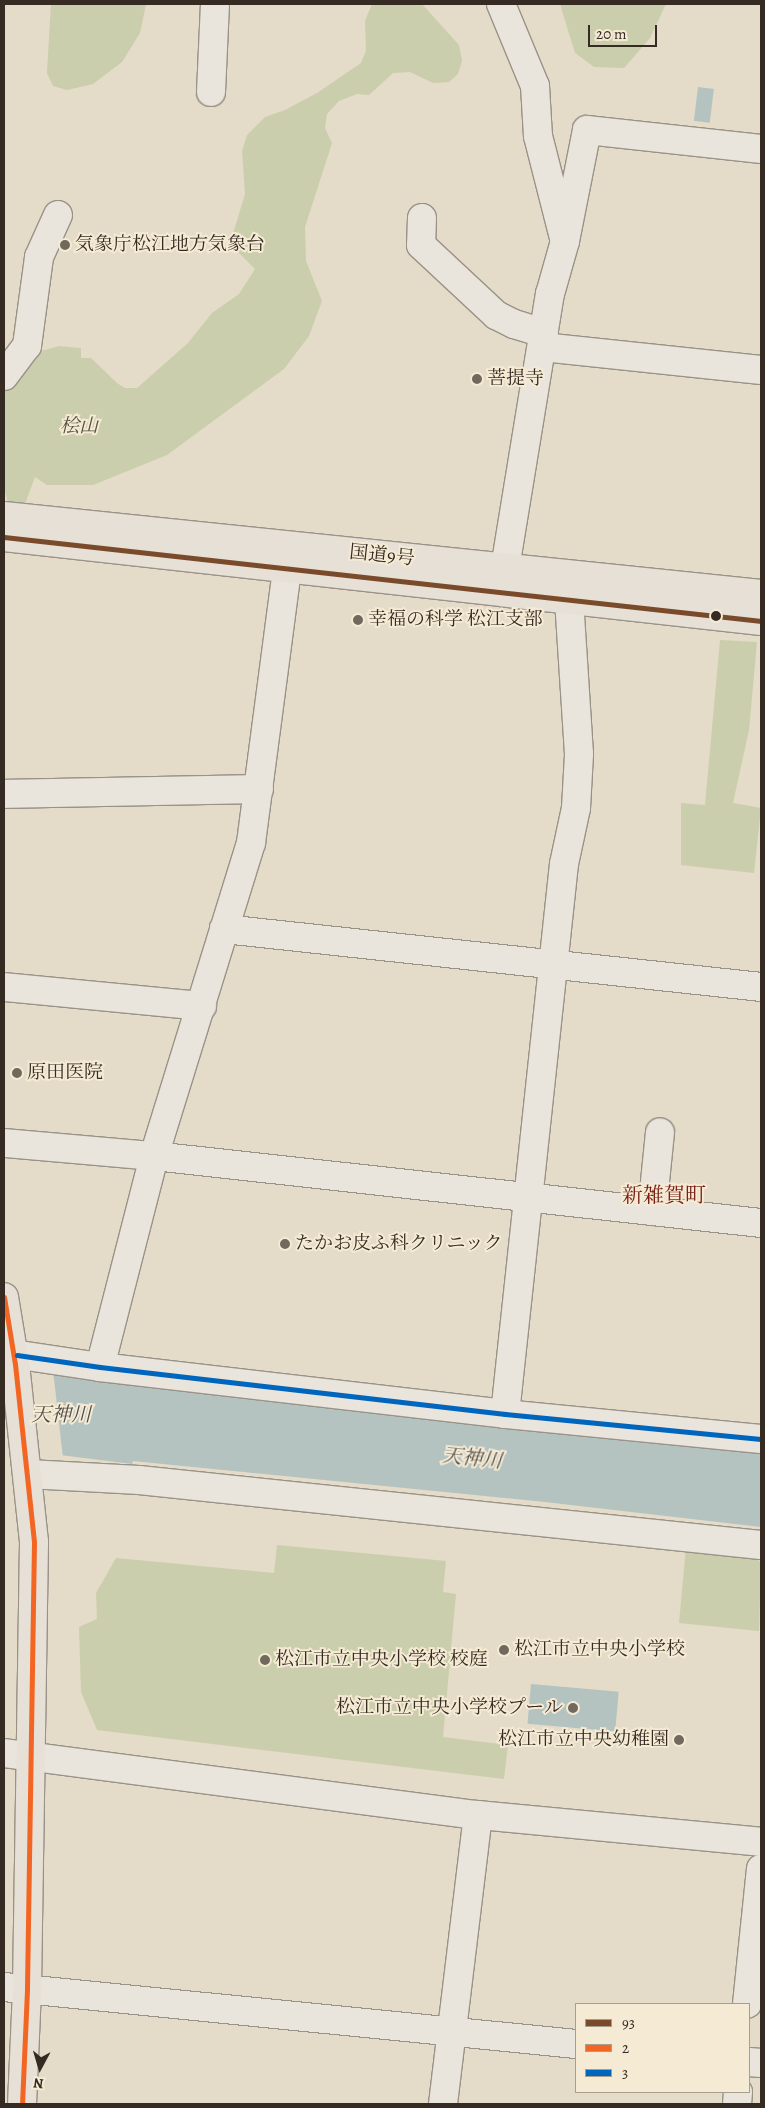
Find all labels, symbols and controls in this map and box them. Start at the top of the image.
scale bar [590,15,659,47]
text: 20 m [596,24,627,44]
place label: 気象庁松江地方気象台 [75,234,265,256]
marker: 気象庁松江地方気象台 [59,239,71,251]
place label: 菩提寺 [487,368,544,390]
marker: 菩提寺 [471,373,483,385]
park label: 桧山 [60,416,98,438]
street label: 国道9号 [348,541,416,571]
place label: 幸福の科学 松江支部 [368,609,543,631]
unlabelled marker [711,611,721,621]
marker: 幸福の科学 松江支部 [352,614,364,626]
place label: 原田医院 [27,1062,103,1084]
marker: 原田医院 [11,1067,23,1079]
district label: 新雑賀町 [622,1182,706,1208]
place label: たかお皮ふ科クリニック [295,1233,504,1255]
marker: たかお皮ふ科クリニック [279,1238,291,1250]
water label: 天神川 [31,1402,91,1426]
water label: 天神川 [441,1443,503,1473]
place label: 松江市立中央小学校 [514,1639,685,1661]
marker: 松江市立中央小学校 [498,1644,510,1656]
place label: 松江市立中央小学校 校庭 [275,1649,488,1671]
marker: 松江市立中央小学校 校庭 [259,1654,271,1666]
place label: 松江市立中央小学校プール [336,1697,563,1719]
marker: 松江市立中央小学校プール [567,1702,579,1714]
place label: 松江市立中央幼稚園 [498,1729,669,1751]
marker: 松江市立中央幼稚園 [673,1734,685,1746]
legend [575,2003,750,2093]
text: 93 [622,2013,635,2033]
text: 2 [622,2038,629,2058]
north arrow [15,2043,65,2093]
text: 3 [622,2063,628,2083]
text: N [32,2073,44,2093]

